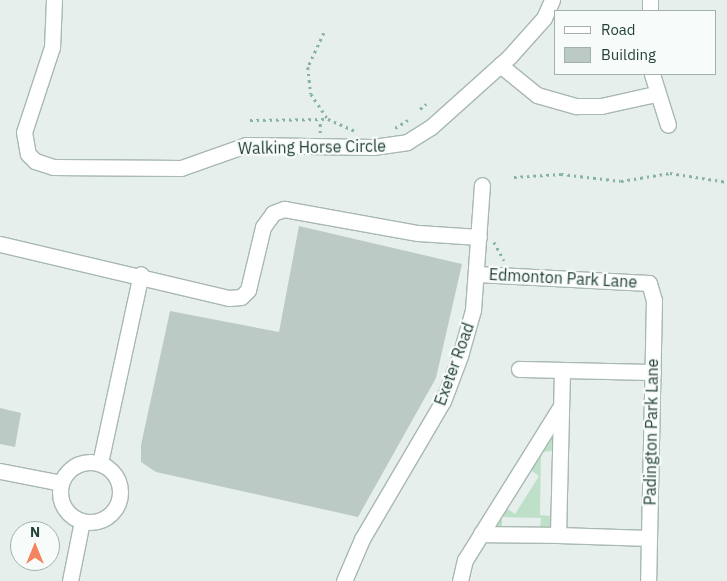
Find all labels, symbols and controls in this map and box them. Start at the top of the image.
legend [554,10,717,75]
text: Road [601,20,636,39]
text: Building [601,45,656,64]
street label: Walking Horse Circle [238,136,386,158]
street label: Edmonton Park Lane [488,265,638,291]
street label: Exeter Road [430,320,478,408]
street label: Padington Park Lane [640,358,662,506]
north arrow [10,521,60,571]
text: N [30,523,40,541]

